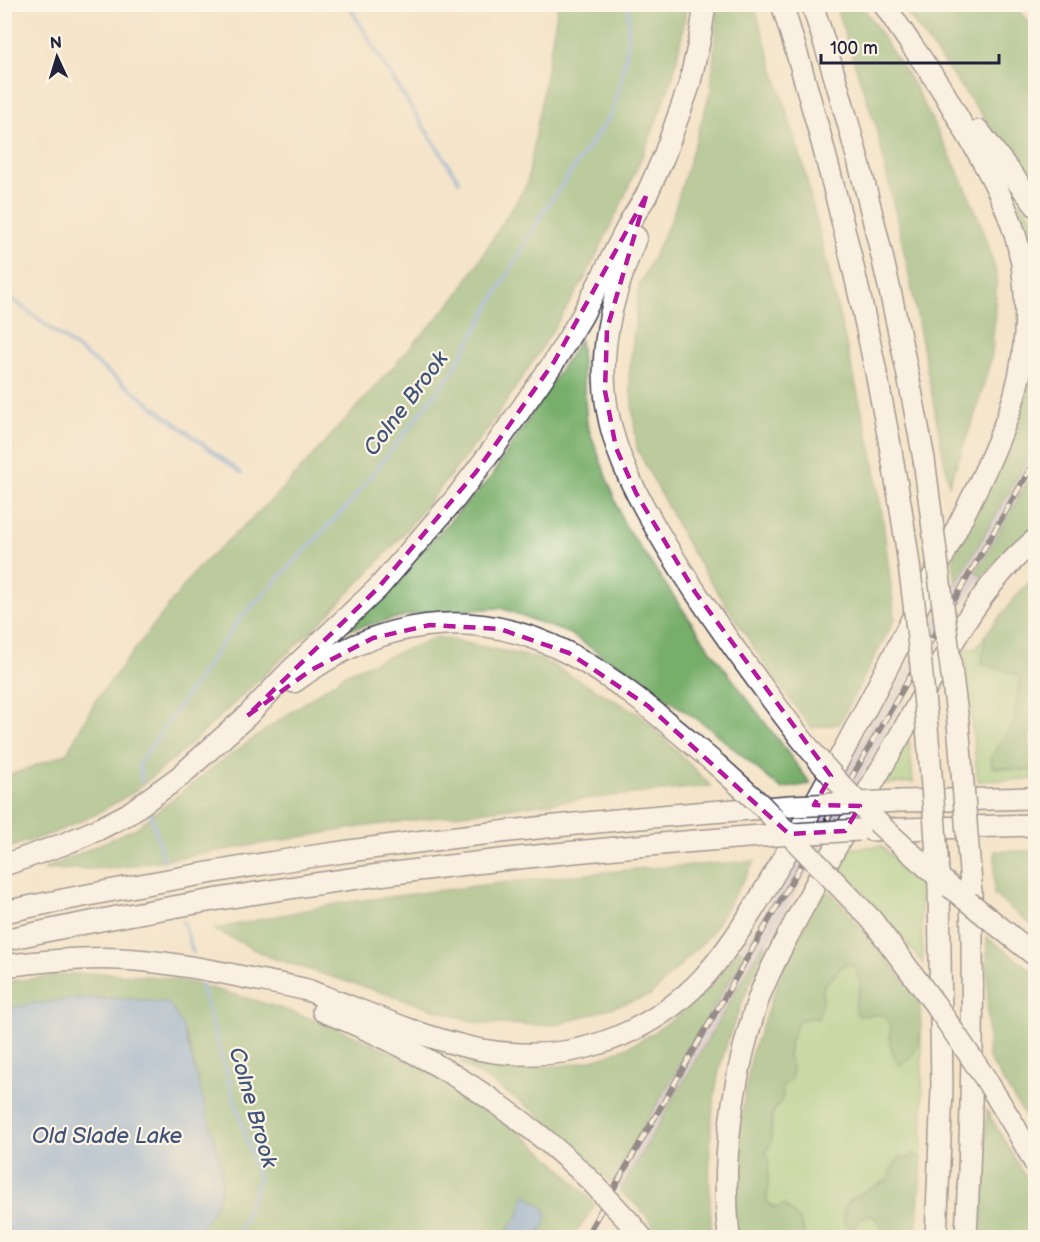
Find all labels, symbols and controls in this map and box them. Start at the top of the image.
north arrow [27,27,87,87]
scale bar [821,27,1000,65]
text: N [49,34,63,53]
text: 100 m [830,38,878,59]
water label: Colne Brook [358,345,455,462]
water label: Colne Brook [222,1044,283,1172]
water label: Old Slade Lake [32,1123,183,1150]

